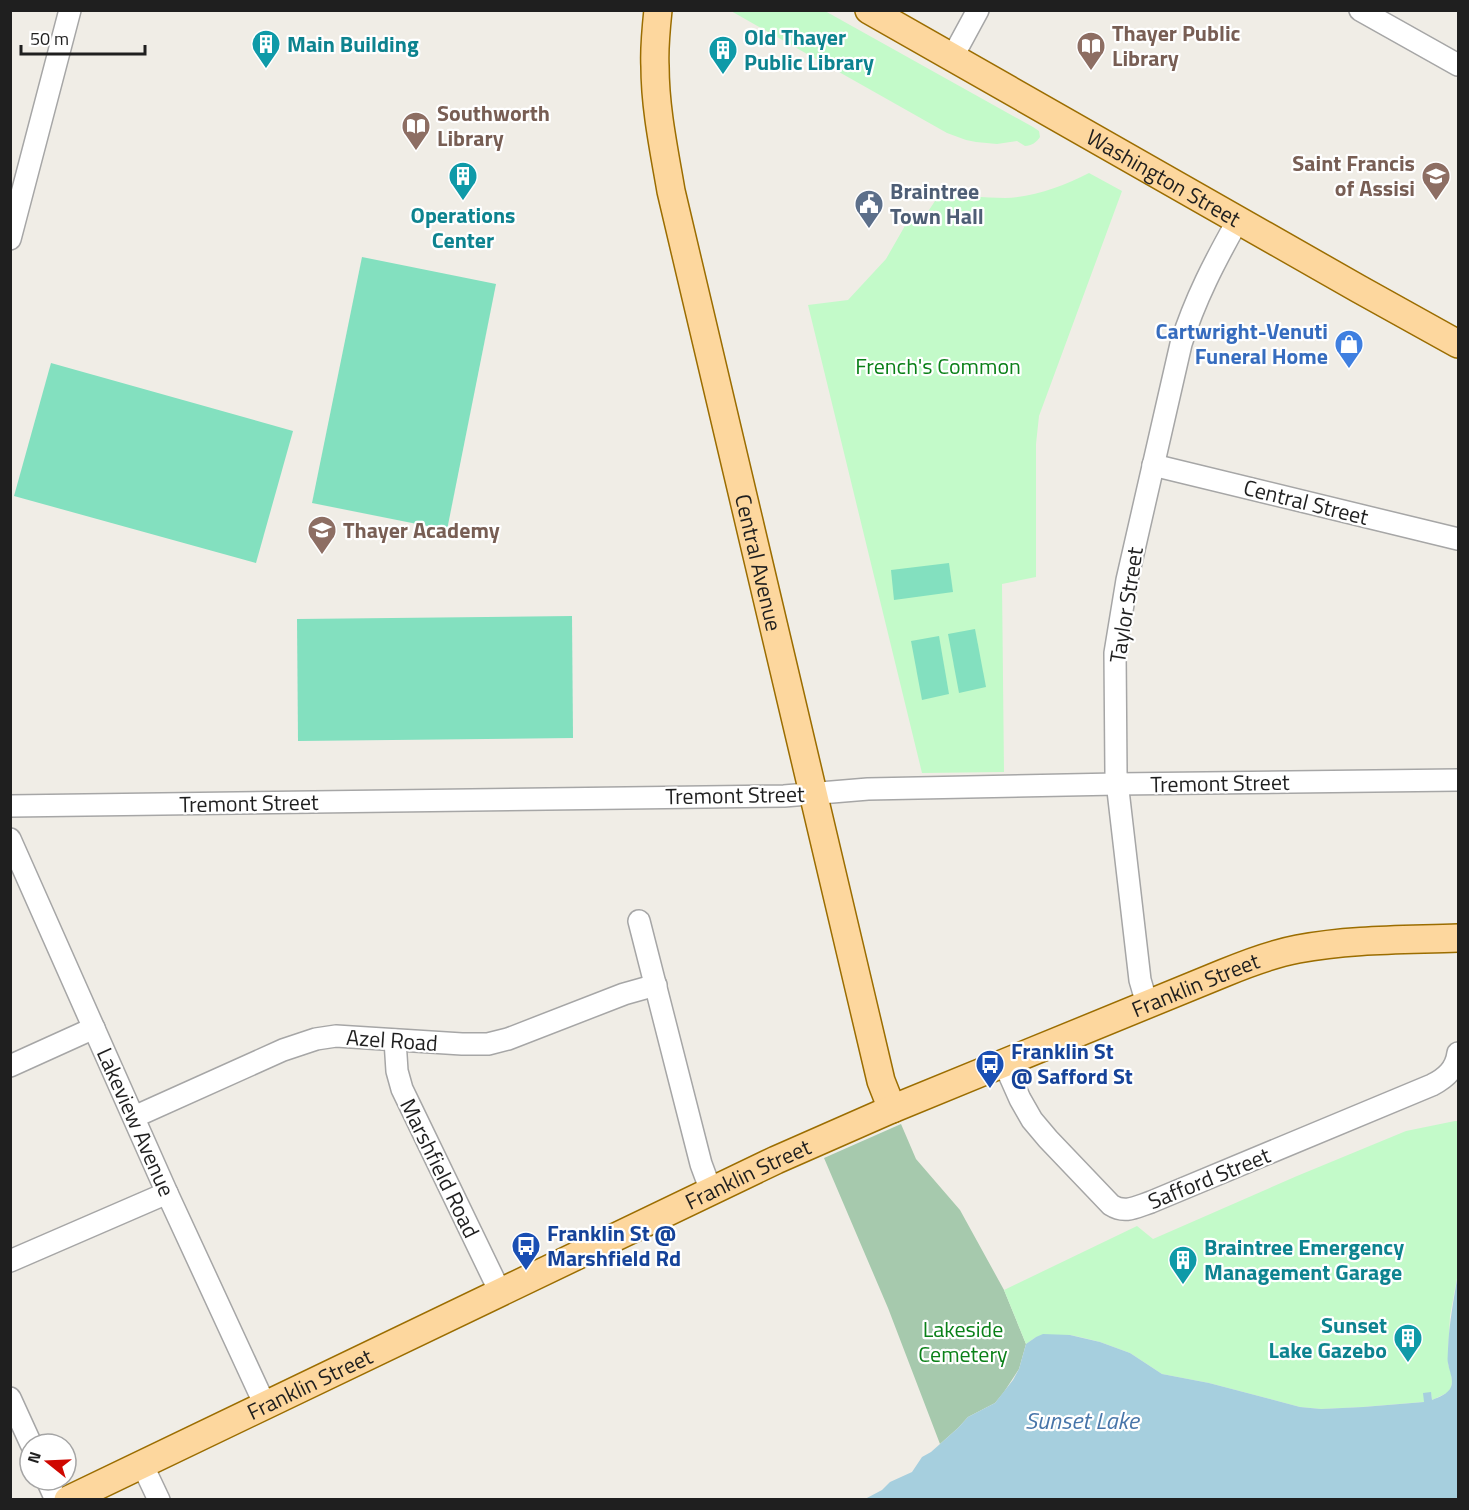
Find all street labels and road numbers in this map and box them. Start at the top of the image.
street label: Washington Street [1080,120,1247,235]
street label: Central Street [1240,470,1372,534]
street label: Central Avenue [726,491,791,634]
street label: Taylor Street [1100,544,1152,665]
street label: Tremont Street [1150,765,1290,801]
street label: Tremont Street [665,777,805,813]
street label: Tremont Street [179,785,319,821]
street label: Franklin Street [1126,944,1264,1026]
street label: Azel Road [345,1020,439,1060]
street label: Lakeview Avenue [88,1042,184,1202]
street label: Marshfield Road [392,1092,488,1244]
street label: Franklin Street [679,1130,816,1218]
street label: Safford Street [1143,1138,1276,1218]
street label: Franklin Street [241,1339,378,1429]

